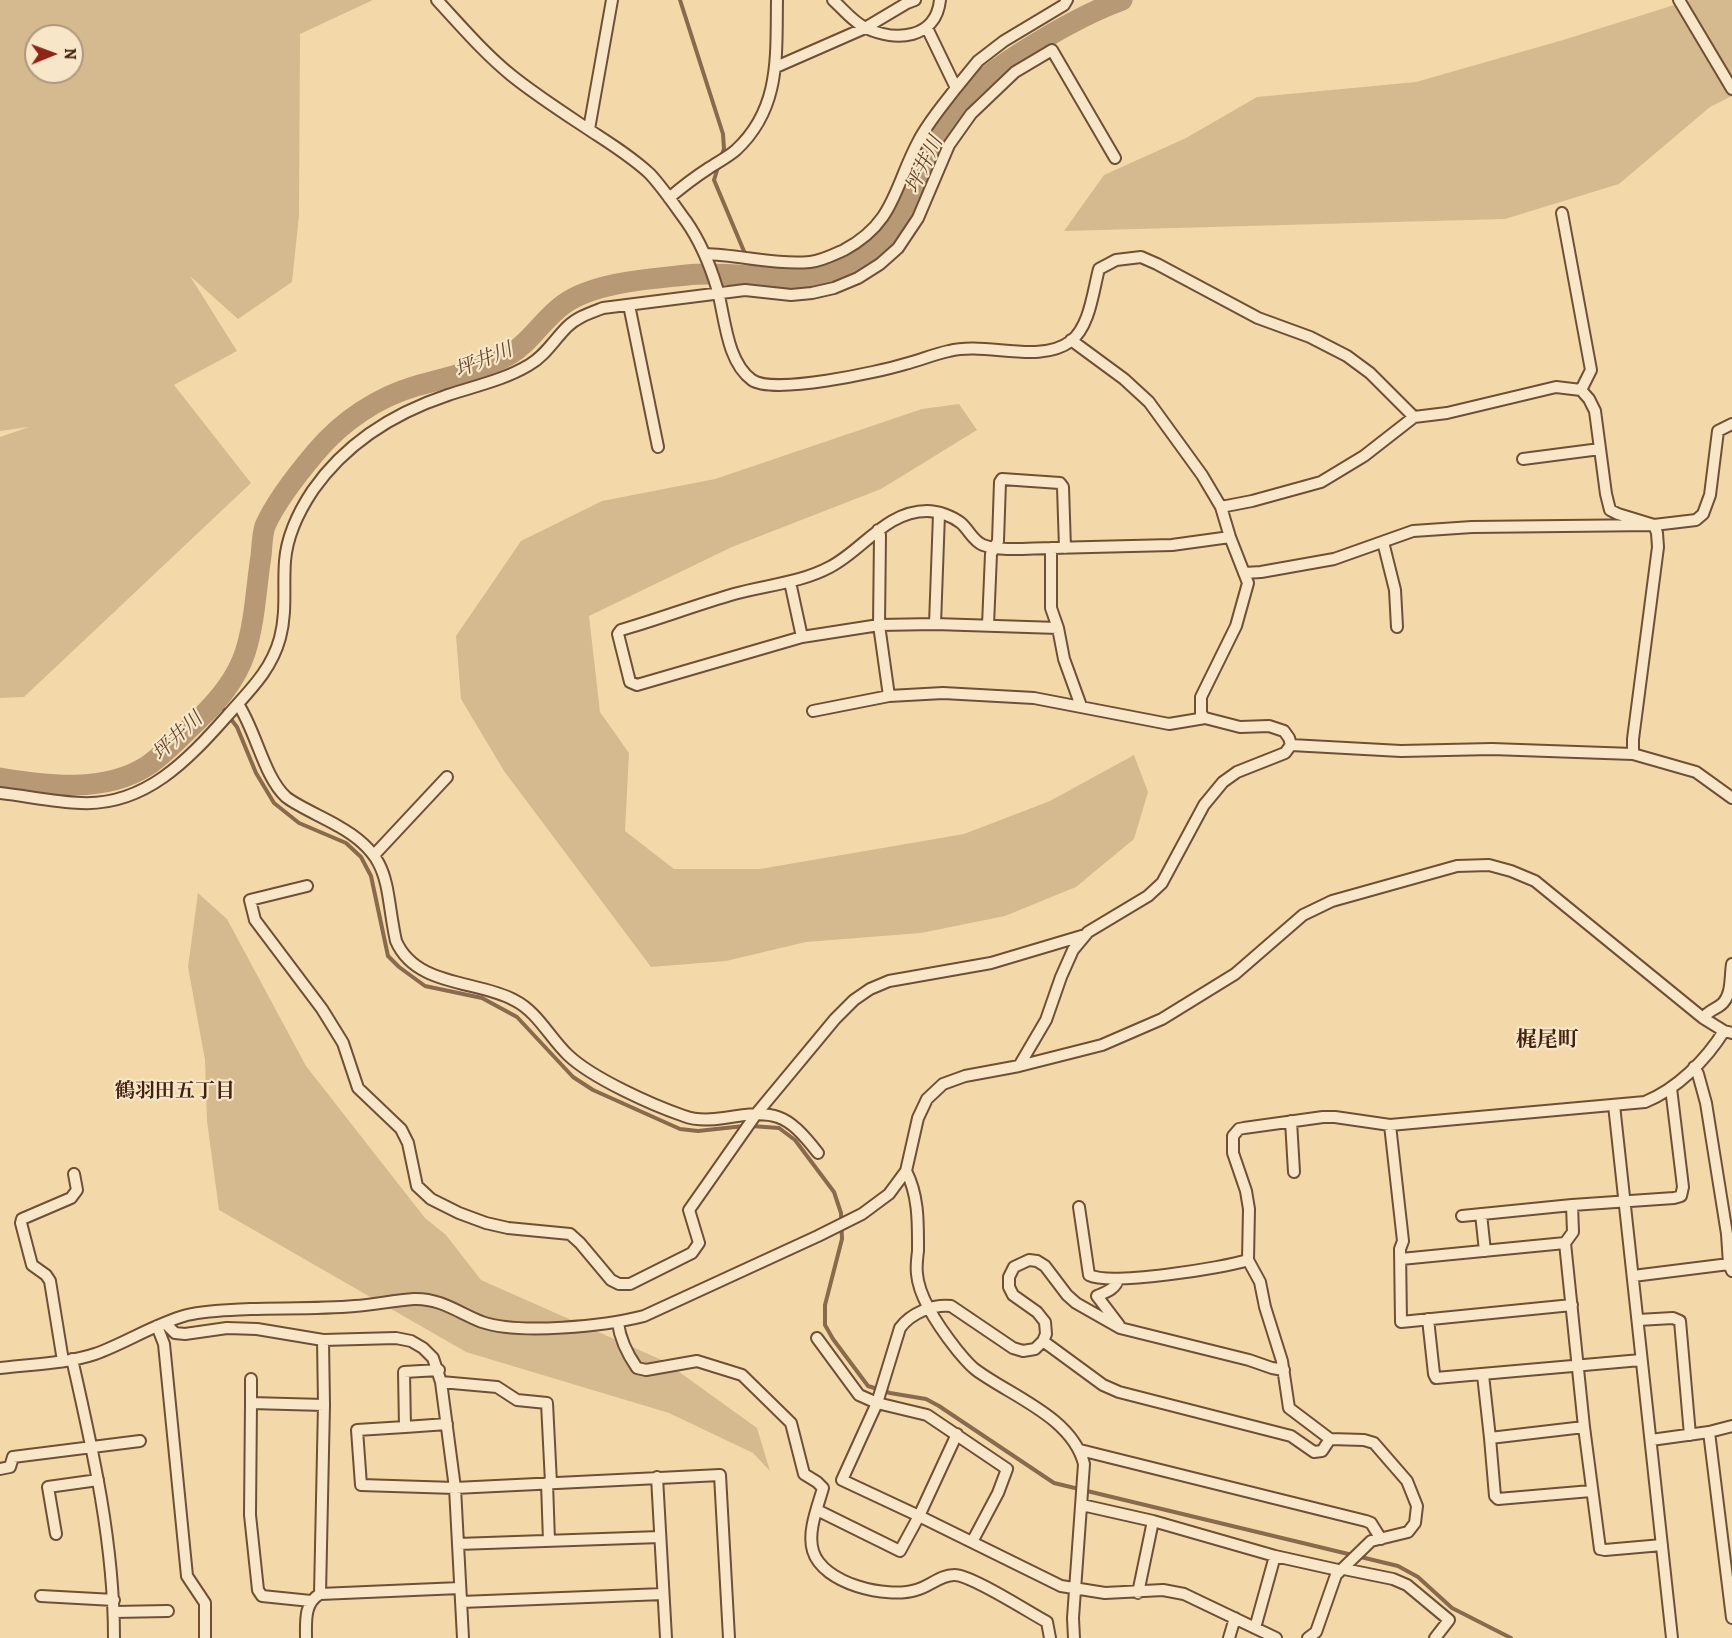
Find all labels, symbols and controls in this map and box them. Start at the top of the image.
north arrow [24,24,84,84]
text: N [59,48,81,60]
water label: 坪井川 [901,133,949,197]
water label: 坪井川 [452,339,516,383]
water label: 坪井川 [148,708,208,766]
district label: 梶尾町 [1516,1028,1578,1054]
district label: 鶴羽田五丁目 [115,1080,235,1104]

